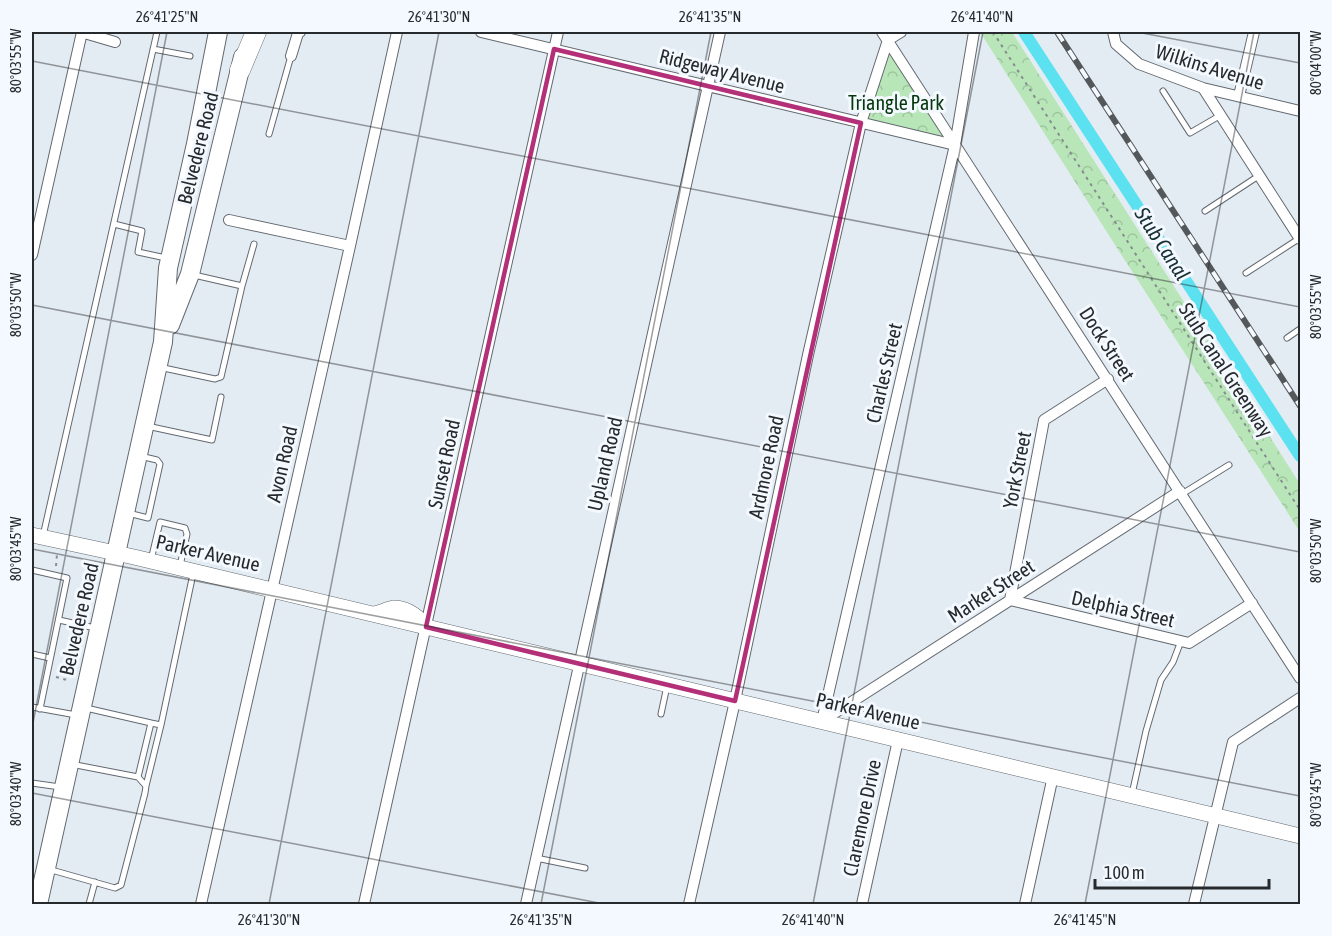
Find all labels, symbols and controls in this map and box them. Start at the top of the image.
text: 26°41'25"N [136,8,198,25]
text: 26°41'30"N [408,8,470,25]
text: 26°41'35"N [679,8,741,25]
text: 26°41'40"N [951,8,1013,25]
text: 80°03'55"W [7,29,24,93]
text: 80°04'00"W [1307,31,1324,95]
street label: Wilkins Avenue [1153,39,1267,94]
street label: Ridgeway Avenue [657,44,787,97]
street label: Belvedere Road [172,89,223,207]
park label: Triangle Park [848,91,944,114]
water label: Stub Canal [1130,201,1195,285]
text: 80°03'50"W [7,273,24,337]
text: 80°03'55"W [1307,275,1324,339]
street label: Stub Canal Greenway [1175,299,1278,441]
street label: Dock Street [1075,302,1140,385]
street label: Charles Street [861,320,906,425]
street label: Ardmore Road [743,413,788,521]
street label: Upland Road [583,415,627,513]
street label: Sunset Road [423,417,464,511]
street label: Avon Road [262,423,301,504]
street label: York Street [998,429,1035,511]
text: 80°03'45"W [7,517,24,581]
text: 80°03'50"W [1307,519,1324,583]
street label: Parker Avenue [154,529,262,576]
street label: Market Street [943,554,1038,627]
street label: Belvedere Road [54,560,103,678]
street label: Delphia Street [1069,585,1177,632]
street label: Parker Avenue [814,687,922,734]
street label: Claremore Drive [838,757,885,878]
text: 80°03'40"W [7,762,24,826]
text: 80°03'45"W [1307,763,1324,827]
scale bar [1095,852,1269,890]
text: 100 m [1104,862,1145,883]
text: 26°41'30"N [238,911,300,928]
text: 26°41'35"N [510,911,572,928]
text: 26°41'40"N [782,911,844,928]
text: 26°41'45"N [1054,911,1116,928]

